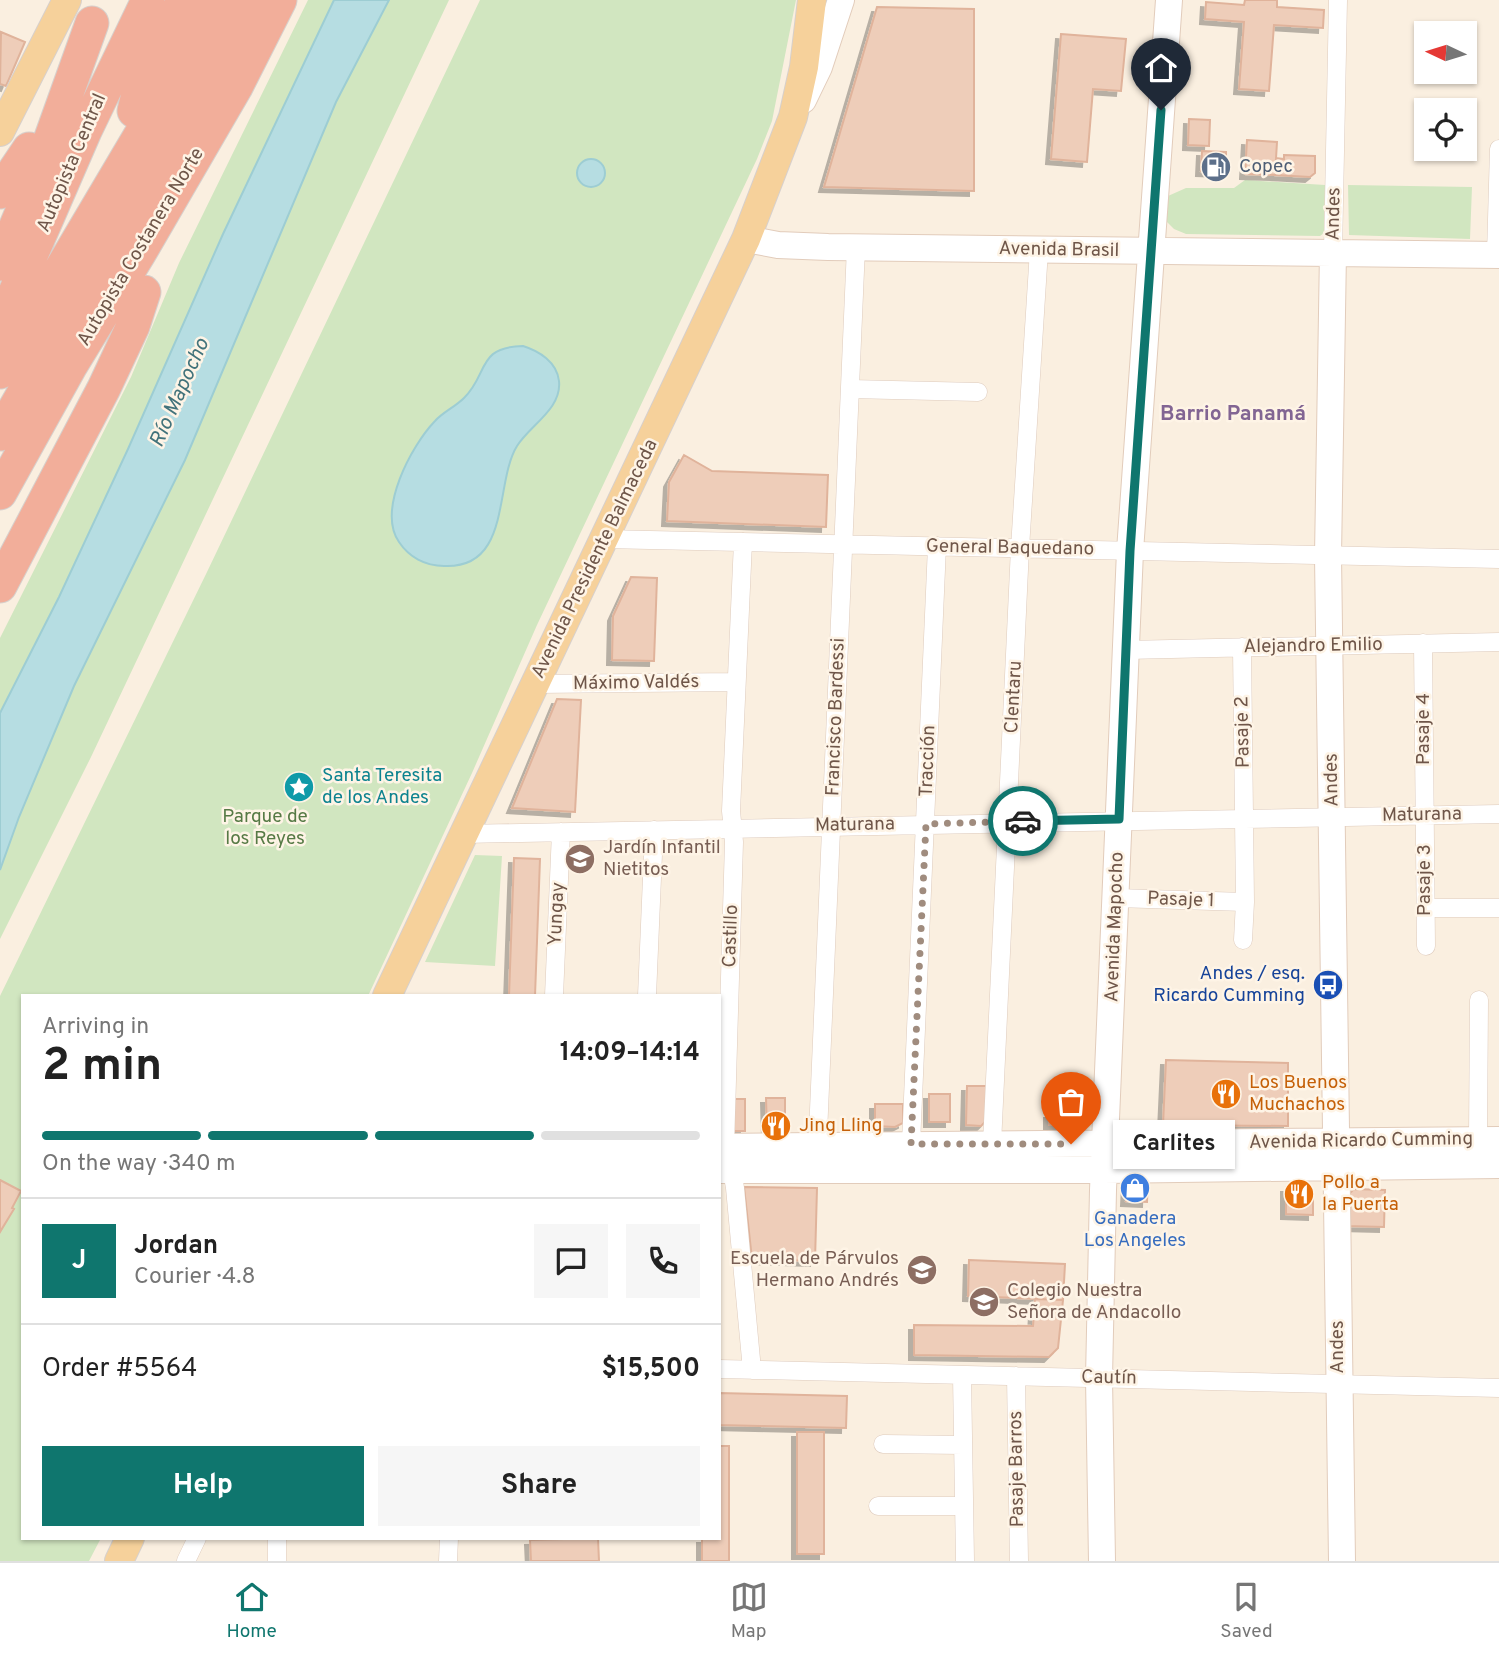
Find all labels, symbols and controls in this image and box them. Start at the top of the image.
north arrow [1414,21,1477,84]
map controls [1414,21,1477,161]
pin [1131,38,1191,110]
icon: home [1142,49,1180,87]
street label: Autopista Central [32,90,112,236]
button: locate [1414,98,1477,161]
street label: Autopista Costanera Norte [72,143,210,351]
fuel station icon: Copec [1199,150,1233,184]
place label: Copec [1239,155,1293,179]
street label: Andes [1322,187,1346,241]
street label: Avenida Brasil [998,237,1120,263]
water label: Río Mapocho [144,333,216,452]
district label: Barrio Panamá [1160,401,1306,428]
street label: Avenida Presidente Balmaceda [526,435,664,683]
street label: General Baquedano [925,535,1095,561]
street label: Alejandro Emilio [1243,633,1383,659]
street label: Francisco Bardessi [821,637,851,797]
street label: Clentaru [1000,660,1028,734]
street label: Máximo Valdés [573,670,699,696]
street label: Pasaje 4 [1412,693,1436,765]
street label: Pasaje 2 [1230,696,1256,768]
street label: Tracción [915,725,941,797]
street label: Andes [1320,753,1344,807]
place label: Santa Teresita de los Andes [322,764,442,810]
place icon: Santa Teresita de los Andes [282,770,316,804]
courier [988,786,1058,856]
icon: car [1004,802,1042,840]
street label: Maturana [1382,802,1462,828]
park label: Parque de los Reyes [222,805,308,851]
street label: Maturana [815,812,895,838]
place label: Jardín Infantil Nietitos [603,836,721,882]
school or university icon: Jardín Infantil Nietitos [563,842,597,876]
street label: Pasaje 3 [1413,844,1437,916]
street label: Avenida Mapocho [1100,851,1130,1003]
street label: Yungay [543,882,571,946]
street label: Pasaje 1 [1147,887,1215,913]
street label: Castillo [718,904,744,968]
place label: Andes / esq. Ricardo Cumming [1153,962,1305,1008]
bus stop icon: Andes / esq. Ricardo Cumming [1311,968,1345,1002]
text: Arriving in [42,1013,149,1042]
text: 14:09–14:14 [560,1037,700,1070]
text: 2 min [42,1038,162,1097]
place label: Los Buenos Muchachos [1249,1071,1347,1117]
pin [1041,1072,1101,1144]
restaurant icon: Los Buenos Muchachos [1209,1077,1243,1111]
icon: bag [1052,1083,1090,1121]
restaurant icon: Jing Lling [759,1109,793,1143]
place label: Jing Lling [799,1114,882,1138]
callout: Carlites [1113,1120,1236,1168]
street label: Avenida Ricardo Cumming [1249,1127,1473,1155]
text: Carlites [1132,1130,1216,1159]
text: On the way · 340 m [42,1150,236,1179]
shop icon: Ganadera Los Angeles [1118,1171,1152,1205]
place label: Pollo a la Puerta [1322,1171,1399,1217]
restaurant icon: Pollo a la Puerta [1282,1177,1316,1211]
place label: Ganadera Los Angeles [1084,1207,1186,1253]
button: chat [534,1224,608,1298]
button: phone [626,1224,700,1298]
text: Jordan [134,1230,218,1263]
text: J [72,1245,86,1278]
place label: Escuela de Párvulos Hermano Andrés [730,1247,899,1293]
school or university icon: Escuela de Párvulos Hermano Andrés [905,1253,939,1287]
text: Courier · 4.8 [134,1263,255,1292]
place label: Colegio Nuestra Señora de Andacollo [1007,1279,1181,1325]
school or university icon: Colegio Nuestra Señora de Andacollo [967,1285,1001,1319]
street label: Andes [1326,1320,1350,1374]
text: Order #5564 [42,1353,197,1386]
text: $15,500 [601,1353,700,1386]
street label: Cautín [1081,1366,1137,1390]
street label: Pasaje Barros [1004,1410,1030,1528]
button: Help [42,1446,364,1526]
button: Share [378,1446,700,1526]
tab: Home [226,1578,277,1644]
tab: Map [730,1578,768,1644]
tab: Saved [1220,1578,1273,1644]

